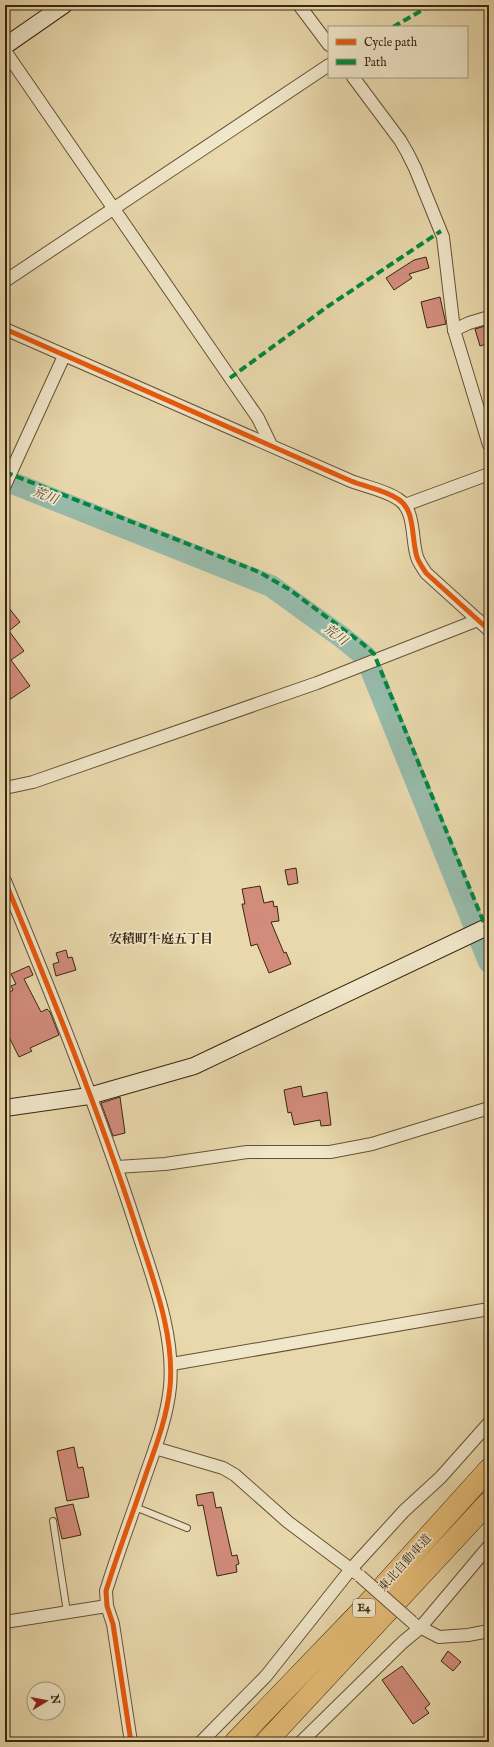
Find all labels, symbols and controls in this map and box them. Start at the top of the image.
legend [328,26,468,78]
text: Cycle path [364,35,418,51]
text: Path [364,55,387,70]
water label: 荒川 [30,483,62,509]
water label: 荒川 [319,620,352,651]
district label: 安積町牛庭五丁目 [109,931,213,948]
street label: 東北自動車道 [375,1531,435,1595]
road number: E4 [353,1599,375,1617]
north arrow [26,1681,66,1721]
text: N [47,1693,63,1706]

